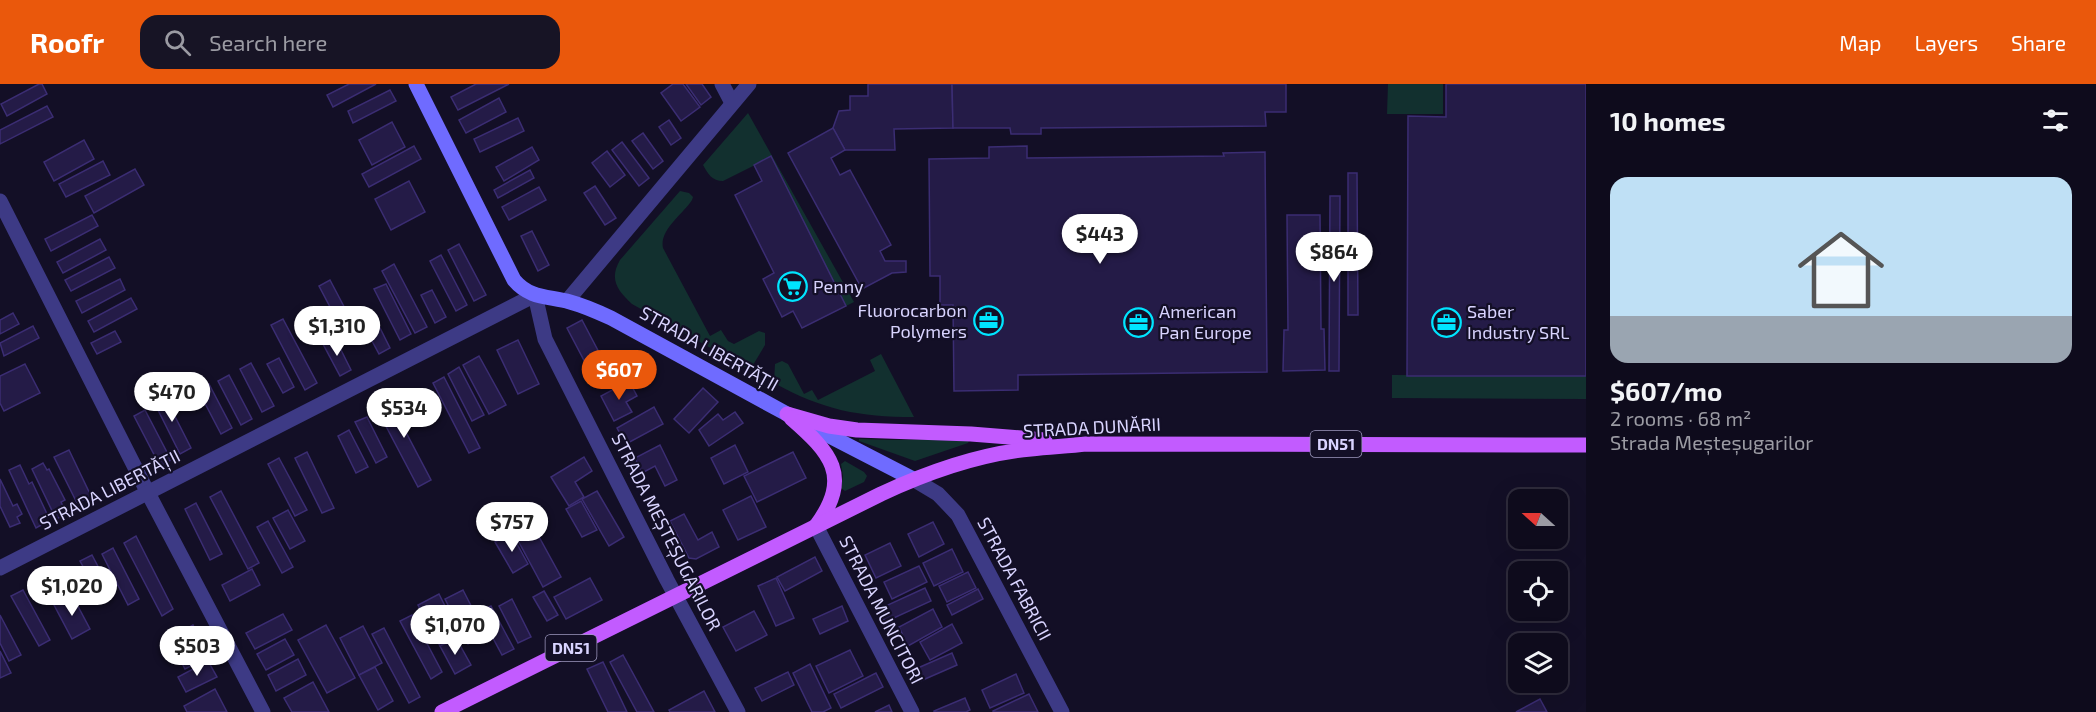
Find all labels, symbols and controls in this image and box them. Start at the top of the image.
search box [140,15,560,69]
text: Roofr [30,25,104,59]
icon: search [161,26,194,59]
text: Search here [209,29,327,55]
text: Map [1839,30,1881,55]
text: Layers [1914,30,1978,55]
text: Share [2011,30,2066,55]
icon: filters [2039,104,2072,137]
text: 10 homes [1610,105,1726,136]
pin: $443 [1064,214,1136,265]
icon: home [1787,216,1895,324]
text: $443 [1076,221,1124,245]
pin: $864 [1298,232,1370,283]
text: $864 [1310,239,1358,263]
supermarket icon: Penny [776,271,808,303]
place label: Penny [813,275,864,297]
place label: Fluorocarbon Polymers [857,299,967,342]
place label: American Pan Europe [1159,300,1252,343]
place label: Saber Industry SRL [1467,300,1570,343]
street label: STRADA LIBERTĂȚII [636,301,783,396]
office icon: Fluorocarbon Polymers [972,305,1004,337]
pin: $1,310 [288,306,386,357]
office icon: American Pan Europe [1122,306,1154,338]
office icon: Saber Industry SRL [1430,306,1462,338]
text: $1,310 [308,313,366,337]
pin: $607 [583,350,655,401]
text: $607 [596,357,642,381]
pin: $470 [136,372,208,423]
text: $607/mo [1610,375,1722,406]
text: $470 [148,379,196,403]
pin: $534 [368,388,440,439]
text: $534 [381,395,427,419]
text: 2 rooms · 68 m² [1610,406,1751,430]
street label: STRADA DUNĂRII [1023,412,1161,442]
street label: STRADA MEȘTEȘUGARILOR [607,429,726,634]
text: Strada Meșteșugarilor [1610,430,1813,454]
road number: DN51 [1310,431,1362,457]
street label: STRADA LIBERTĂȚII [35,444,184,535]
north arrow [1508,489,1568,549]
map controls [1508,489,1568,693]
pin: $757 [476,502,548,553]
text: $757 [490,509,534,533]
street label: STRADA FABRICII [973,513,1057,644]
street label: STRADA MUNCITORI [835,532,929,687]
button: locate [1508,561,1568,621]
pin: $1,020 [23,566,121,617]
text: $1,020 [41,573,103,597]
pin: $1,070 [406,605,504,656]
text: $1,070 [425,612,485,636]
pin: $503 [161,626,233,677]
text: $503 [174,633,220,657]
button: layers [1508,633,1568,693]
road number: DN51 [546,635,596,661]

